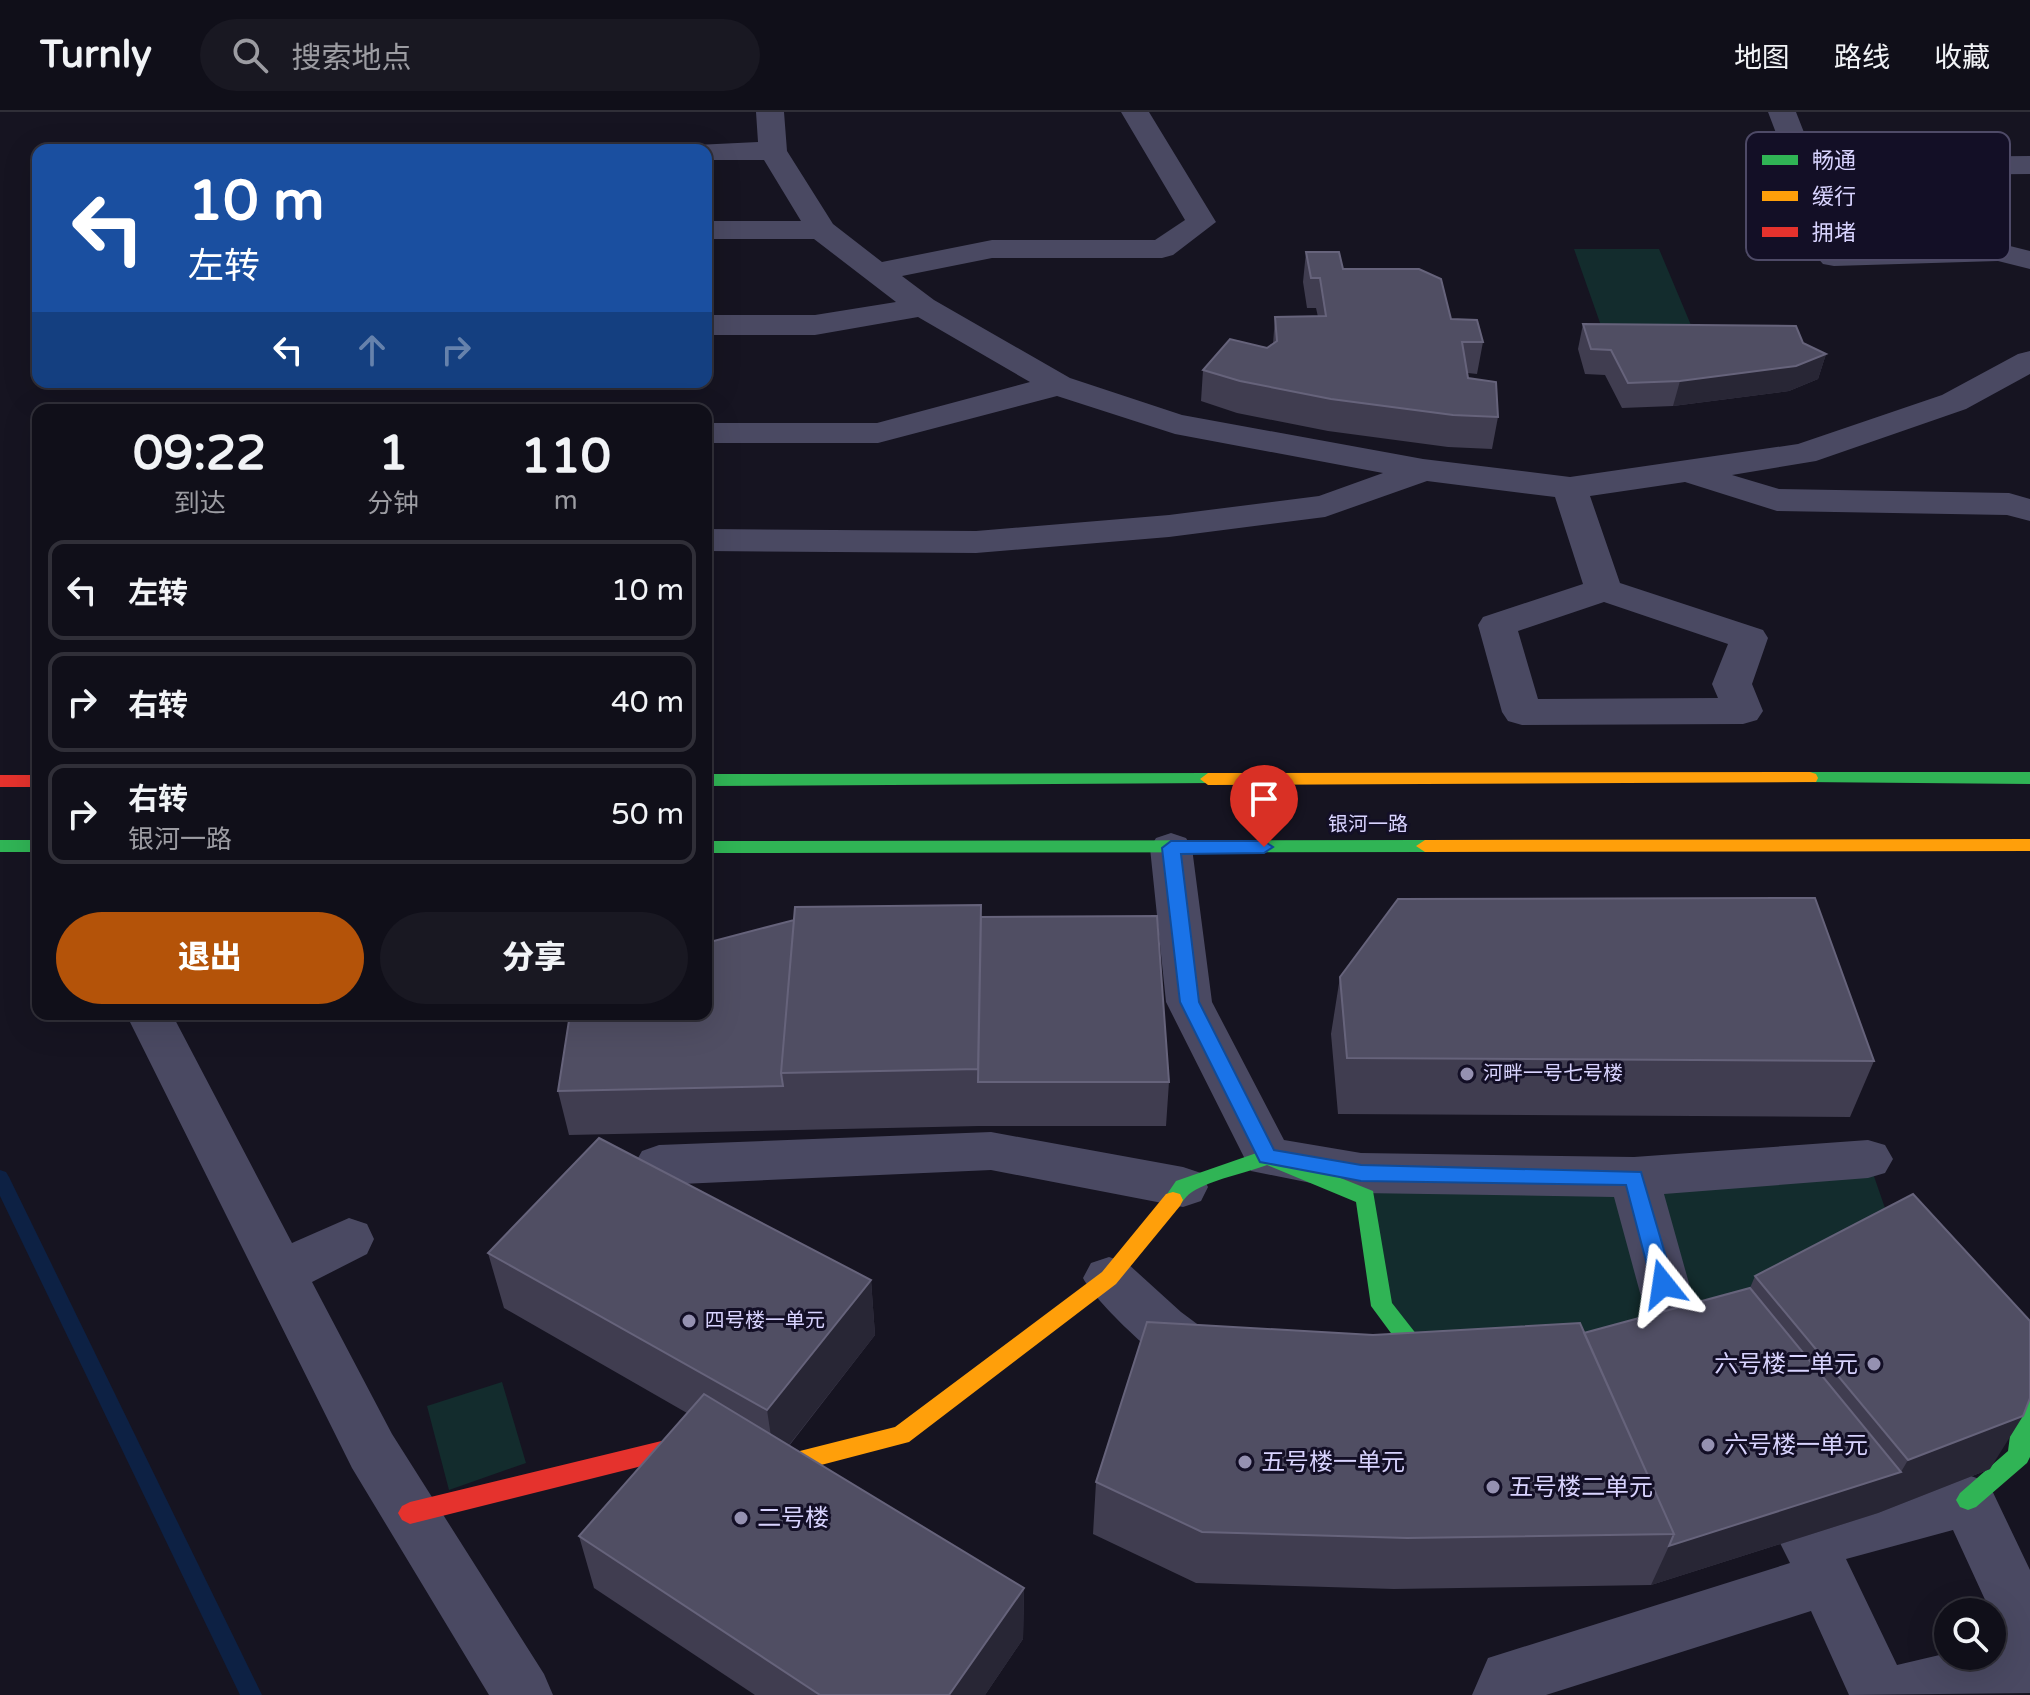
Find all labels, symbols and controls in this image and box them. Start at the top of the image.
search box [200,19,760,91]
text: Turnly [40,32,152,78]
icon: search [228,33,272,77]
text: 搜索地点 [292,40,412,77]
text: 地图 [1734,41,1790,75]
text: 路线 [1834,41,1890,75]
text: 收藏 [1934,41,1990,75]
legend [1746,132,2010,260]
text: 畅通 [1812,148,1856,174]
text: 10 m [188,168,324,235]
icon: left [56,176,160,280]
text: 缓行 [1812,184,1856,210]
text: 拥堵 [1812,220,1856,246]
text: 左转 [188,245,260,288]
icon: left [266,328,310,372]
icon: ahead [350,328,394,372]
icon: right [434,328,478,372]
text: 09:22 [133,425,266,483]
text: 1 [378,425,408,483]
text: 110 [520,428,611,486]
text: m [554,485,578,516]
text: 到达 [174,488,226,519]
text: 分钟 [367,488,419,519]
icon: left [60,568,104,612]
text: 10 m [611,572,684,609]
text: 左转 [128,575,188,612]
icon: right [60,680,104,724]
text: 40 m [611,684,684,721]
text: 右转 [128,687,188,724]
pin [1230,765,1298,847]
icon: arrive [1242,777,1286,821]
text: 右转 [128,781,188,818]
icon: right [60,792,104,836]
text: 50 m [611,796,684,833]
street label: 银河一路 [1328,813,1408,837]
text: 银河一路 [128,824,232,855]
button: 退出 [56,912,364,1004]
button: 分享 [380,912,688,1004]
place label: 河畔一号七号楼 [1483,1062,1623,1086]
marker: 河畔一号七号楼 [1458,1065,1476,1083]
position arrow [1621,1242,1705,1326]
place label: 四号楼一单元 [705,1309,825,1333]
marker: 四号楼一单元 [680,1312,698,1330]
place label: 六号楼二单元 [1714,1350,1858,1379]
marker: 六号楼二单元 [1865,1355,1883,1373]
place label: 六号楼一单元 [1724,1431,1868,1460]
marker: 六号楼一单元 [1699,1436,1717,1454]
place label: 五号楼一单元 [1261,1448,1405,1477]
marker: 五号楼一单元 [1236,1453,1254,1471]
place label: 五号楼二单元 [1509,1473,1653,1502]
marker: 五号楼二单元 [1484,1478,1502,1496]
place label: 二号楼 [757,1504,829,1533]
marker: 二号楼 [732,1509,750,1527]
map controls [1934,1598,2006,1670]
button: search [1934,1598,2006,1670]

